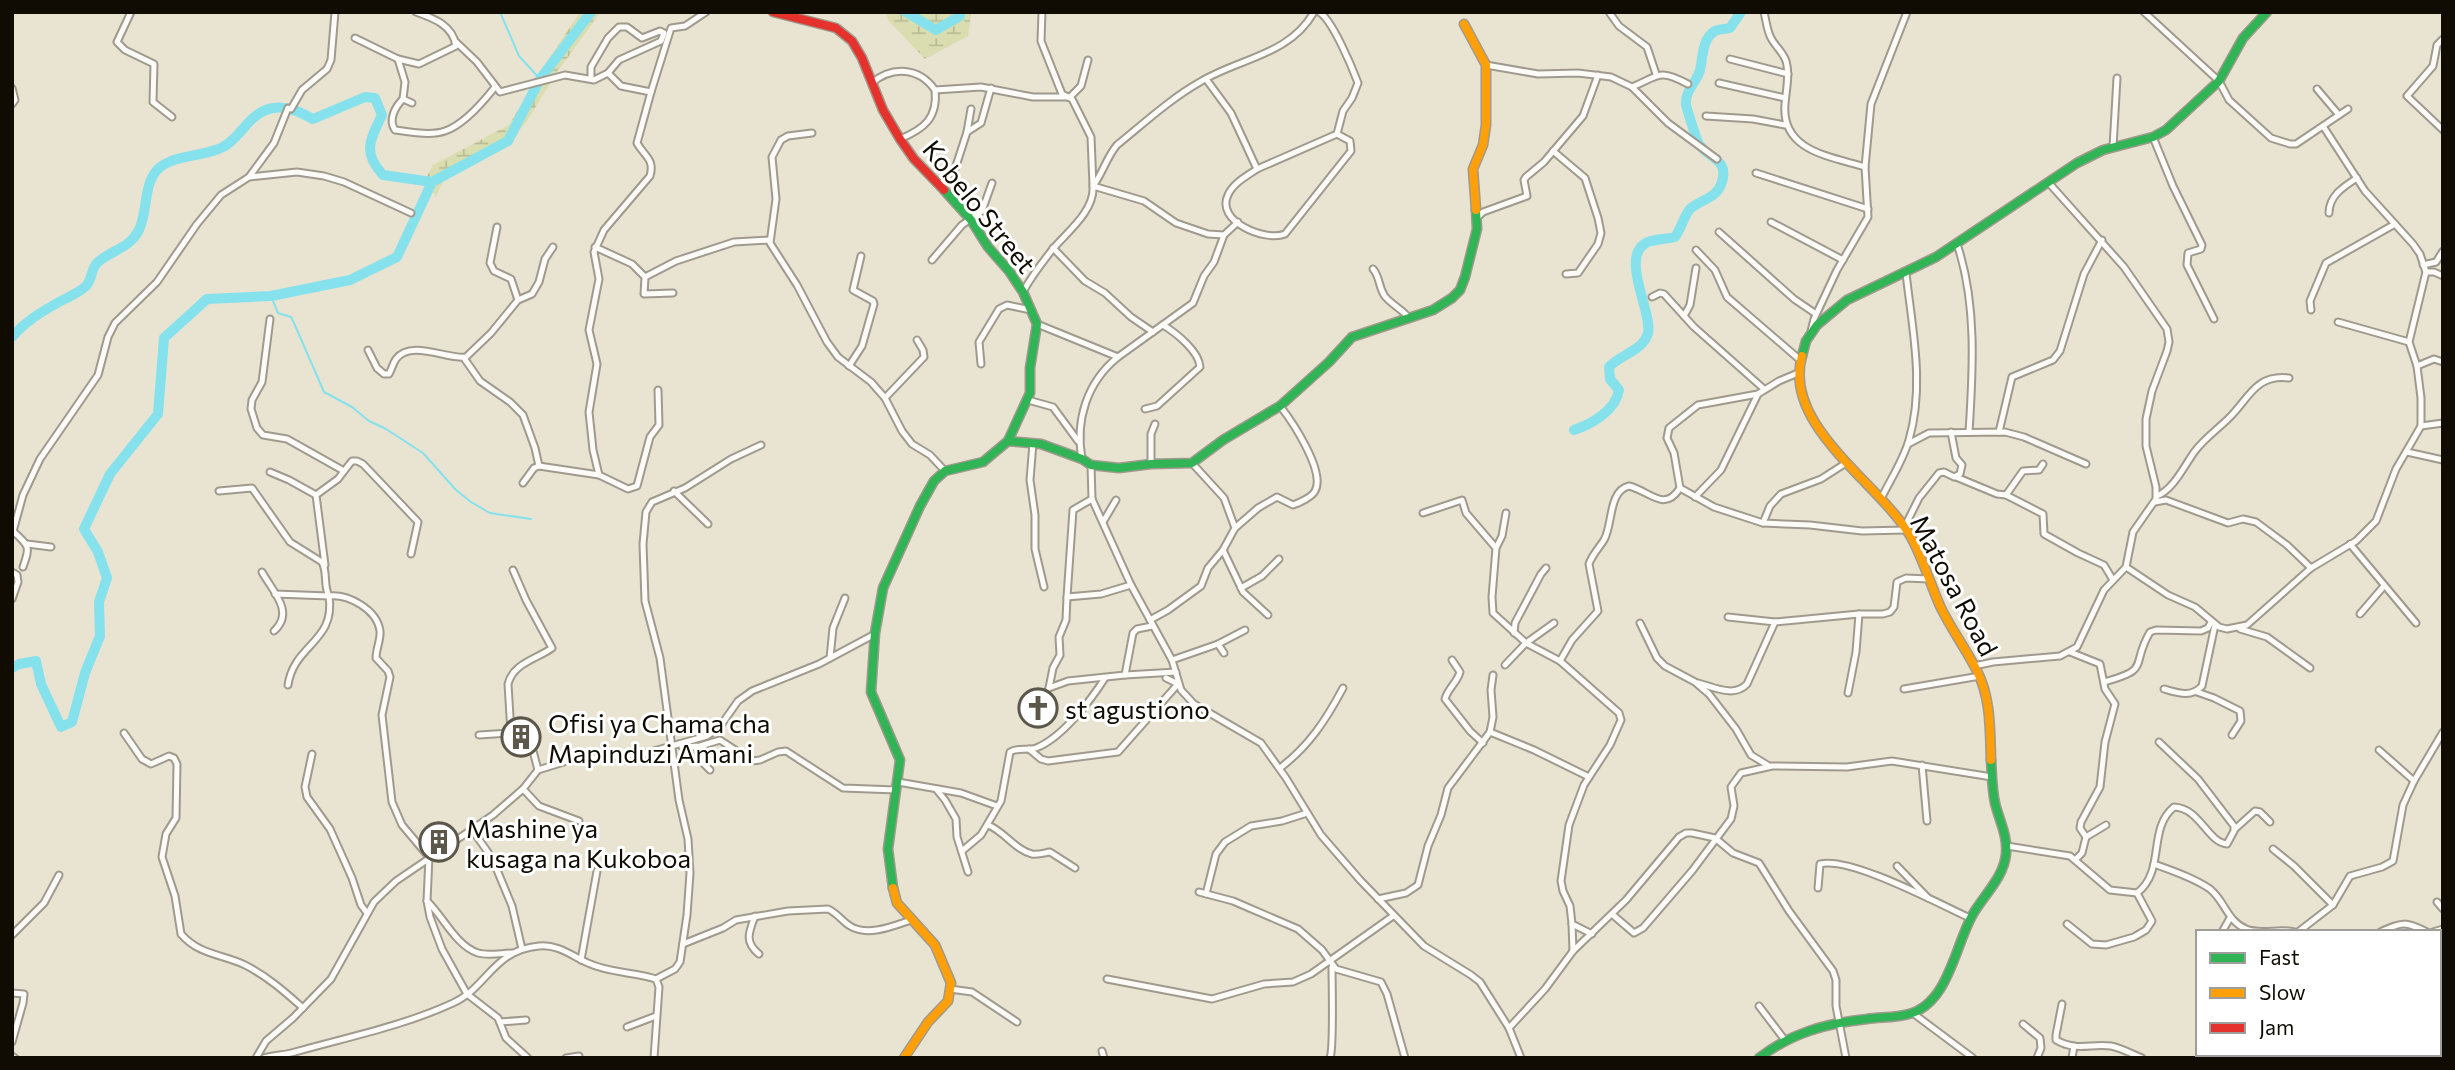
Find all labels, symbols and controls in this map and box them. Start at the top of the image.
street label: Kobelo Street [917,133,1043,279]
street label: Matosa Road [1905,509,2005,661]
church icon: st agustiono [1017,687,1059,729]
place label: st agustiono [1065,693,1210,724]
place label: Ofisi ya Chama cha Mapinduzi Amani [548,707,770,768]
building icon: Ofisi ya Chama cha Mapinduzi Amani [500,716,542,758]
place label: Mashine ya kusaga na Kukoboa [466,812,691,873]
building icon: Mashine ya kusaga na Kukoboa [418,821,460,863]
legend [2196,930,2441,1056]
text: Fast [2259,944,2300,969]
text: Slow [2259,979,2306,1004]
text: Jam [2259,1014,2294,1039]

